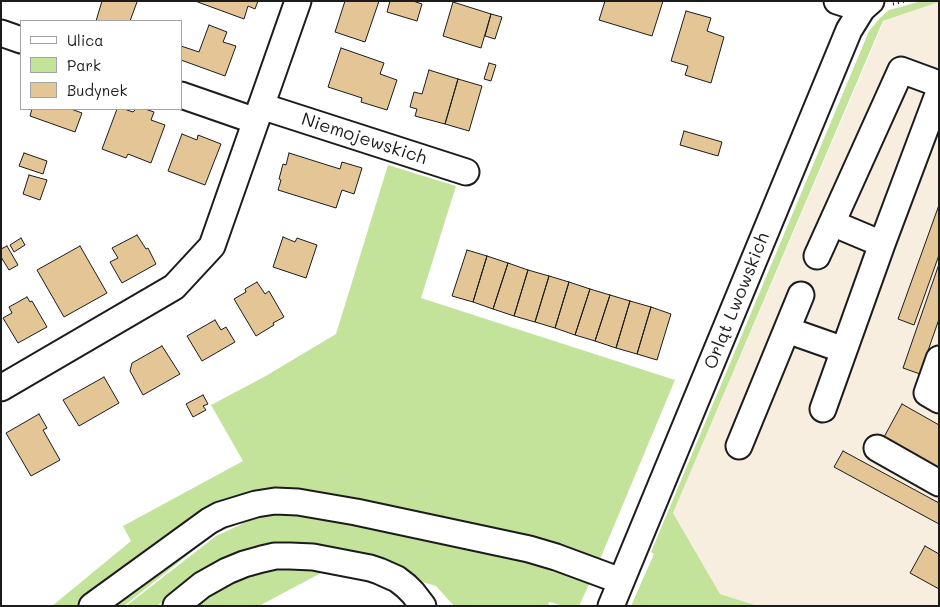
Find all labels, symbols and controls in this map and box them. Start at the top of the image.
legend [20,20,182,110]
text: Ulica [67,30,104,50]
text: Park [67,55,101,75]
text: Budynek [67,80,127,100]
street label: Niemojewskich [299,109,429,169]
street label: Orląt Lwowskich [700,230,774,372]

